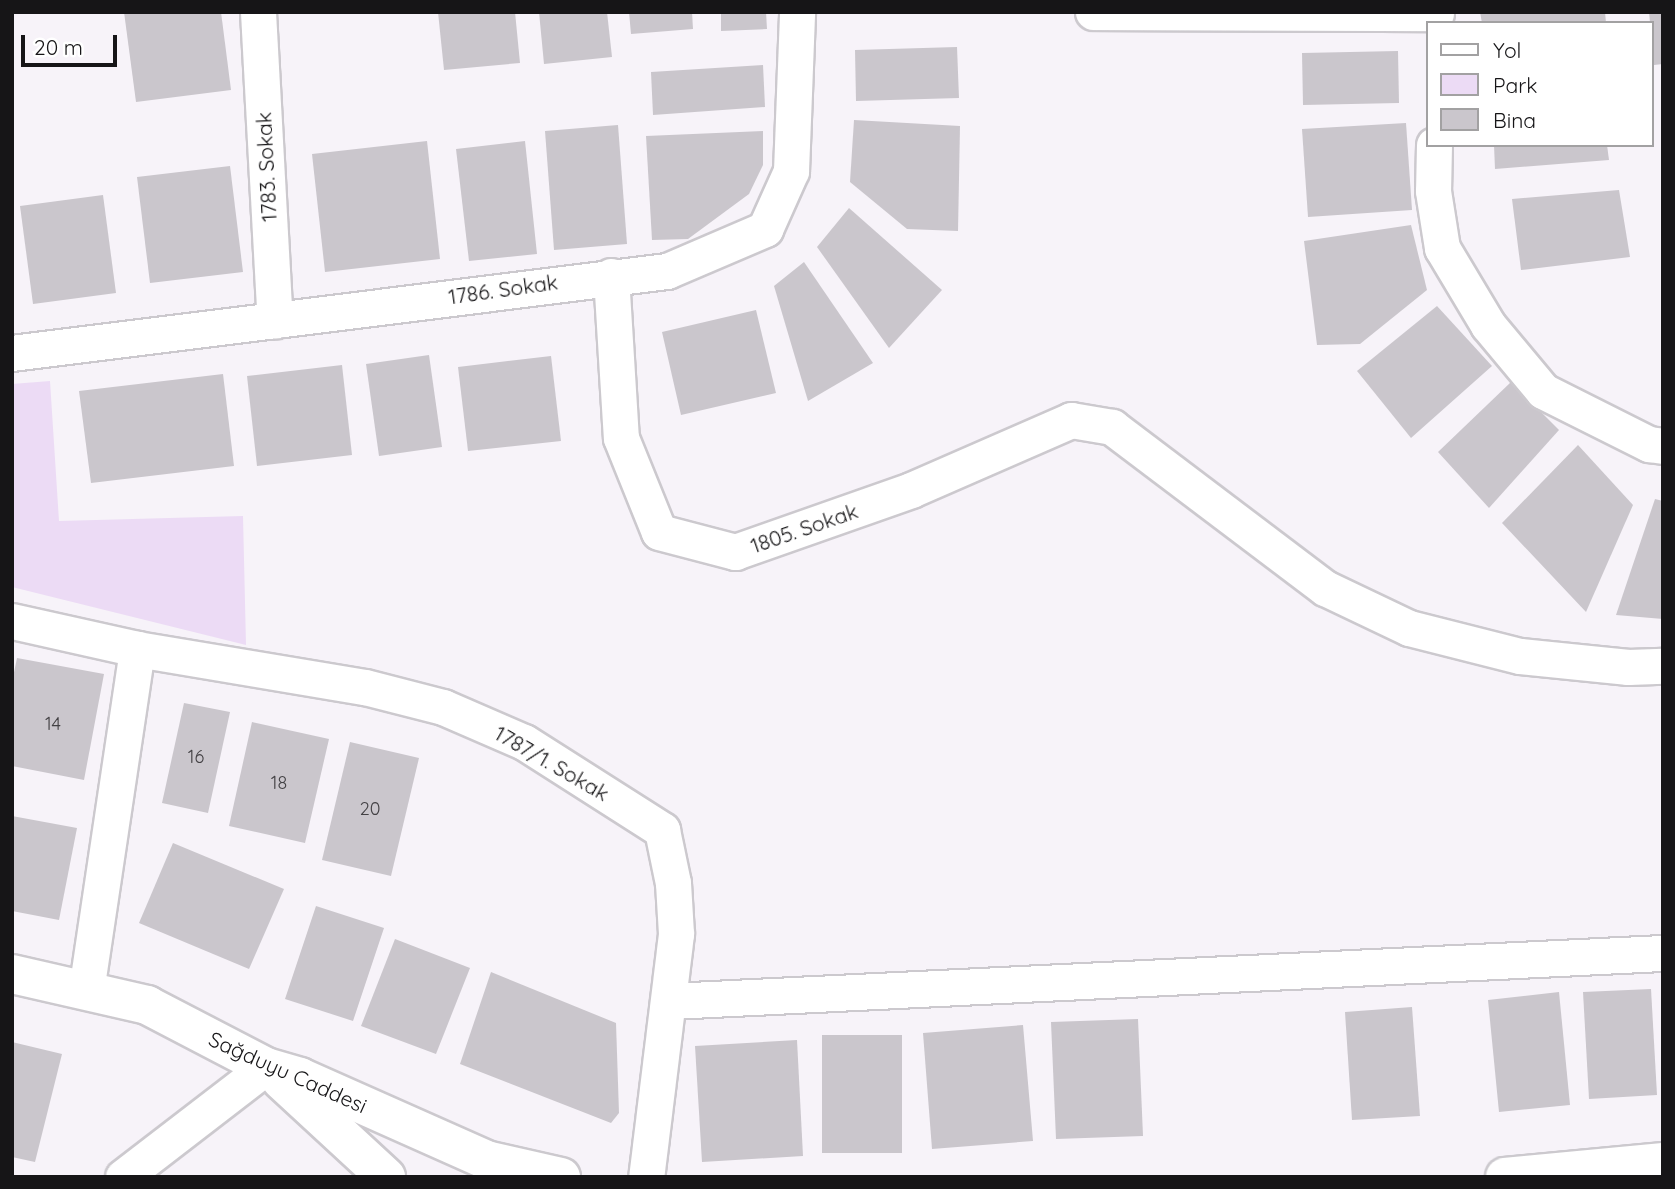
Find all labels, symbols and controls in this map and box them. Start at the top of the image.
scale bar [24,21,121,65]
legend [1426,21,1654,147]
text: 20 m [34,34,83,60]
text: Yol [1493,37,1521,63]
text: Park [1493,72,1537,98]
text: Bina [1493,107,1536,133]
street label: 1783. Sokak [251,111,281,223]
street label: 1786. Sokak [447,269,559,309]
street label: 1805. Sokak [747,498,861,558]
house number: 14 [45,713,61,735]
street label: 1787/1. Sokak [490,720,614,806]
house number: 16 [188,746,204,768]
house number: 18 [271,772,287,794]
house number: 20 [360,798,380,820]
street label: Sağduyu Caddesi [205,1026,371,1118]

